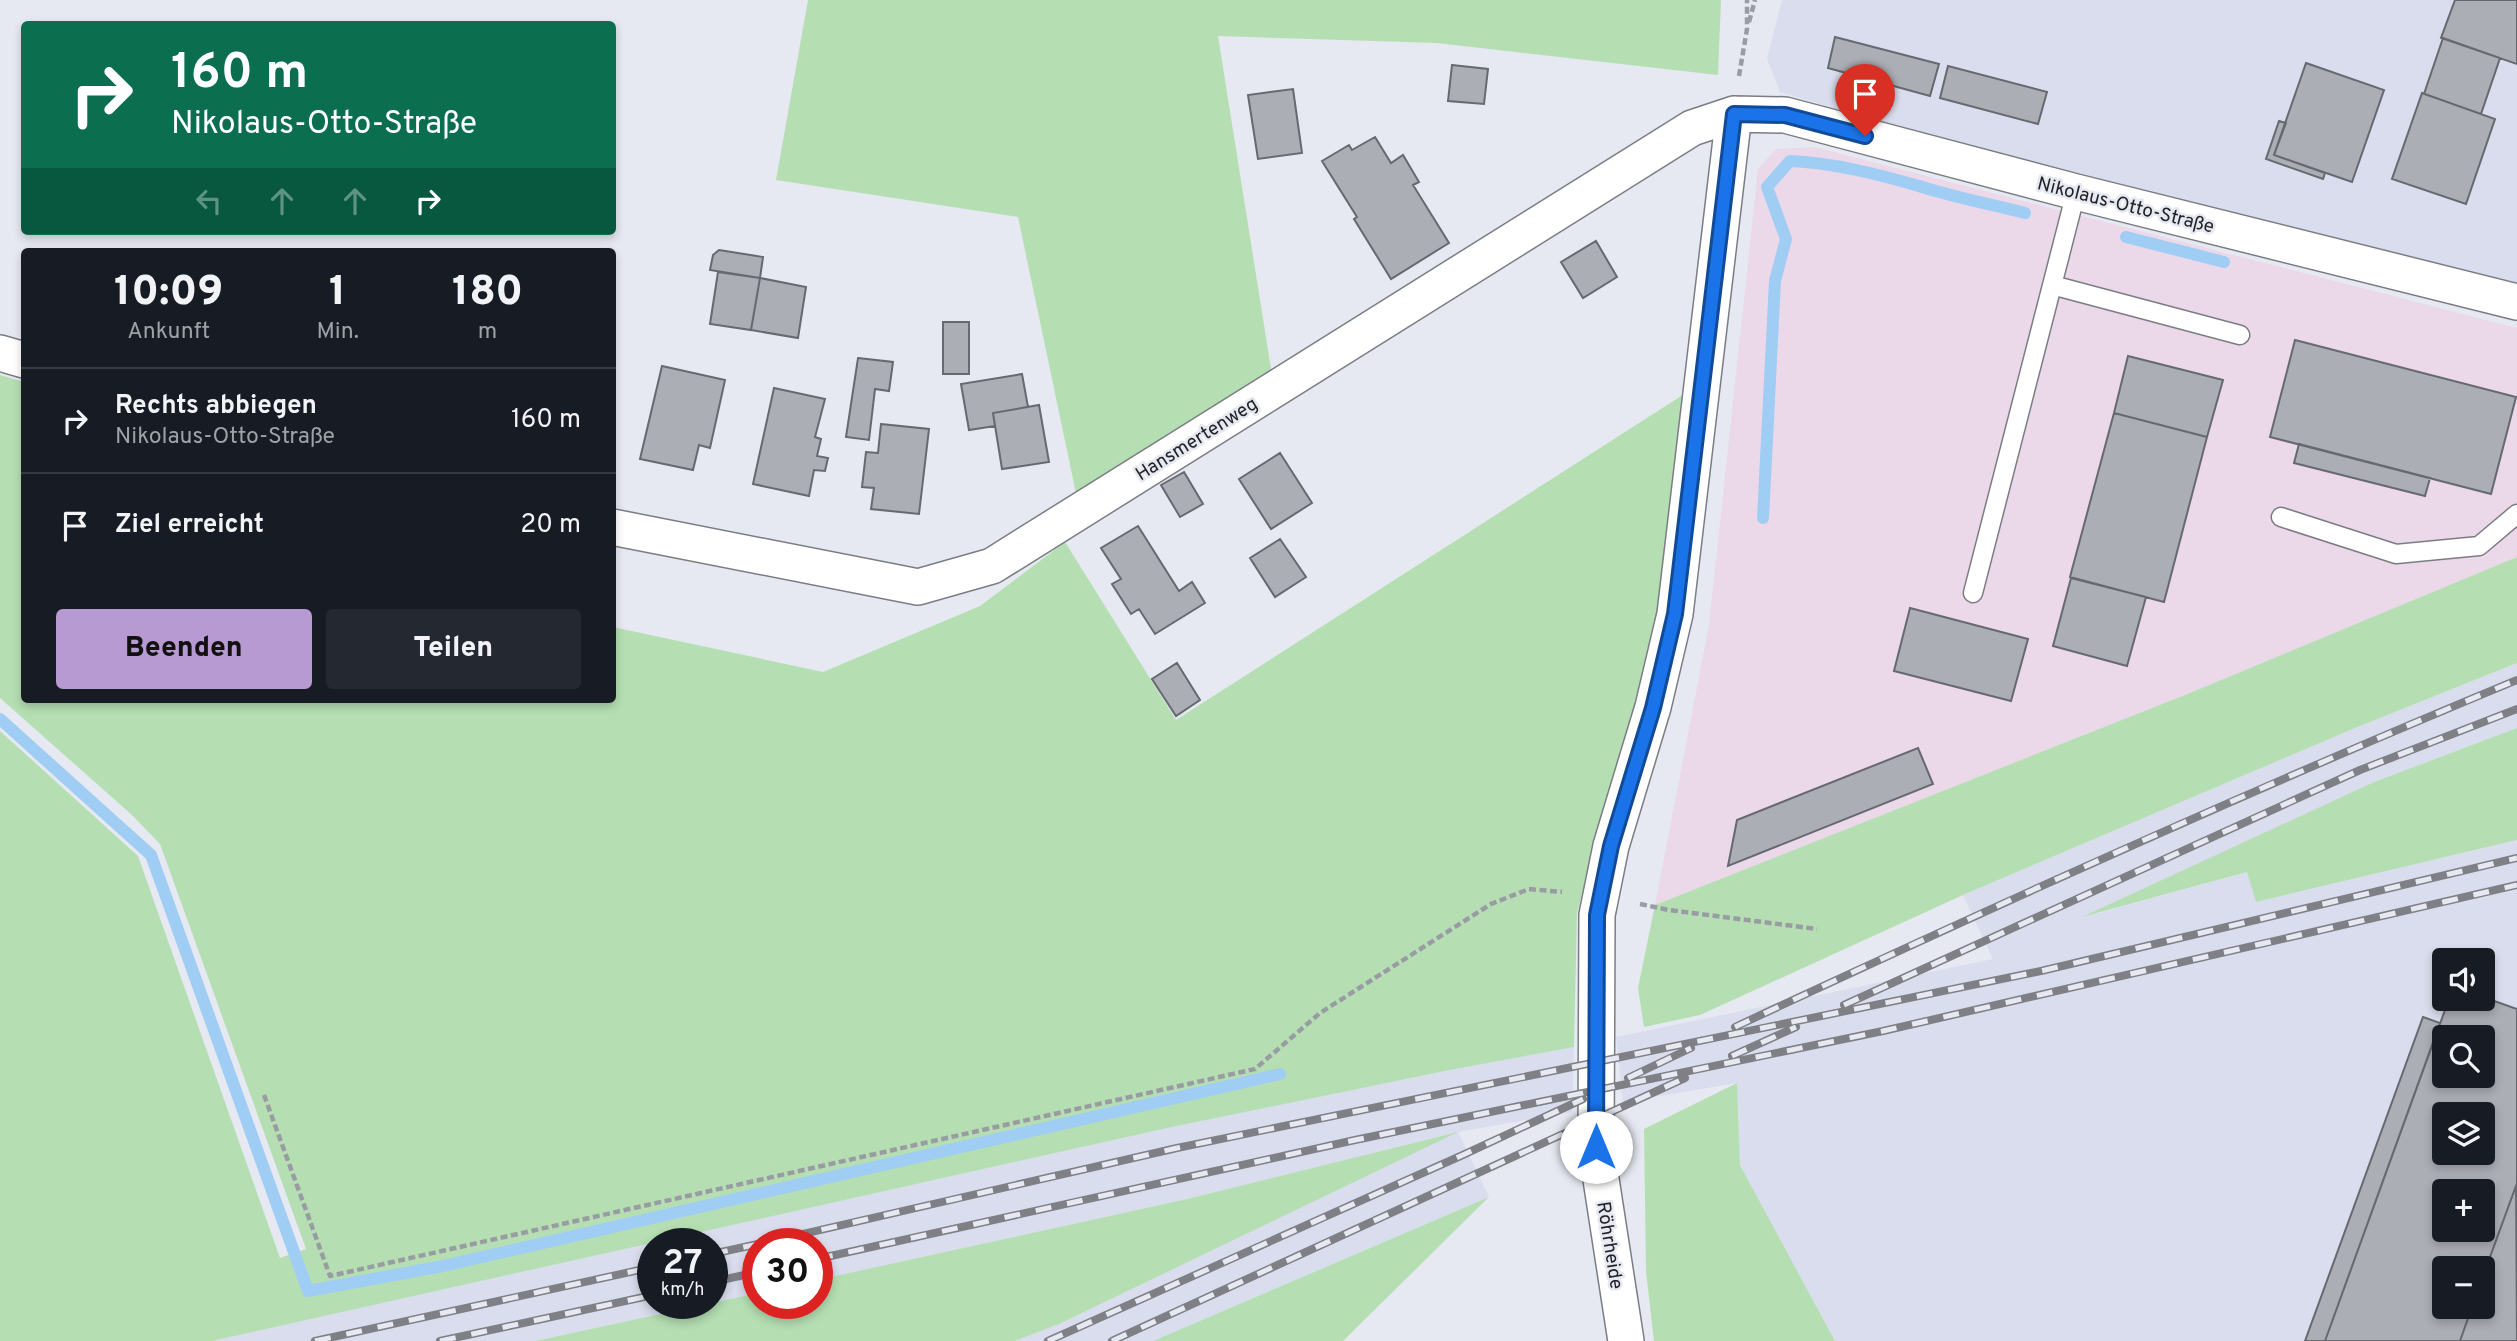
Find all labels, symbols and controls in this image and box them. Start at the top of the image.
text: 160 m [171,44,308,106]
icon: right [56,49,147,140]
pin [1835,64,1895,136]
icon: arrive [1846,75,1884,113]
text: Nikolaus-Otto-Straße [171,105,477,145]
street label: Nikolaus-Otto-Straße [2034,172,2217,240]
icon: left [190,182,228,220]
icon: ahead [263,182,301,220]
icon: ahead [336,182,374,220]
icon: right [409,182,447,220]
text: 10:09 [114,267,223,320]
text: 1 [329,267,346,320]
text: 180 [452,267,523,320]
text: Ankunft [127,318,210,347]
text: Min. [316,318,359,347]
text: m [478,318,497,347]
text: Rechts abbiegen [115,390,317,423]
street label: Hansmertenweg [1131,393,1263,487]
icon: right [56,402,94,440]
text: 160 m [511,404,581,437]
text: Nikolaus-Otto-Straße [115,423,335,452]
icon: arrive [56,507,94,545]
text: Ziel erreicht [115,509,264,542]
text: 20 m [520,509,581,542]
button: Beenden [56,609,312,689]
button: Teilen [326,609,581,689]
map controls [2432,948,2495,1319]
button: sound [2432,948,2495,1011]
button: search [2432,1025,2495,1088]
button: layers [2432,1102,2495,1165]
position arrow [1559,1110,1633,1184]
button: + [2432,1179,2495,1242]
street label: Röhrheide [1590,1200,1628,1291]
speed limit sign: 30 [742,1228,833,1319]
text: 27 [663,1242,702,1286]
button: − [2432,1256,2495,1319]
text: km/h [661,1279,704,1302]

